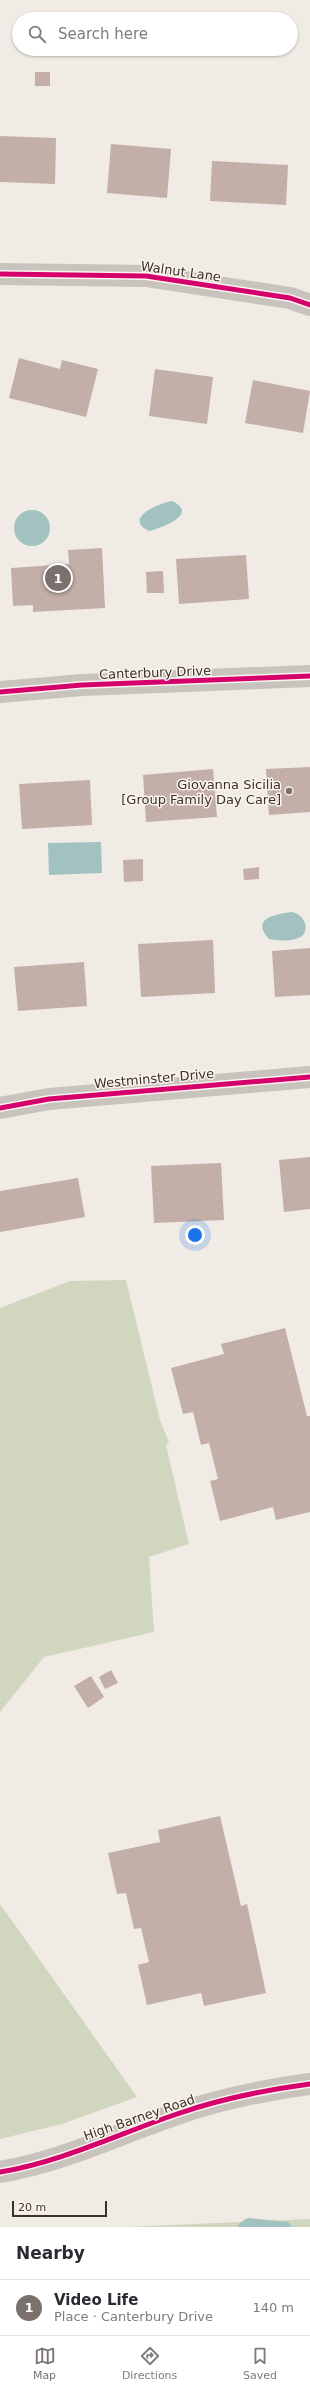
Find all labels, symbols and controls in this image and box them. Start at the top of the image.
search box [12,12,298,56]
icon: search [26,23,48,45]
text: Search here [58,25,148,43]
street label: Walnut Lane [140,258,222,285]
pin: 1 [45,563,71,593]
street label: Canterbury Drive [99,663,211,682]
place label: Giovanna Sicilia [Group Family Day Care] [121,777,281,807]
marker: Giovanna Sicilia [Group Family Day Care] [284,786,294,796]
street label: Westminster Drive [93,1066,215,1091]
your location [185,1225,205,1245]
street label: High Barney Road [82,2091,197,2144]
scale bar [12,2199,107,2218]
text: 20 m [18,2201,46,2214]
text: Nearby [16,2243,85,2263]
text: Video Life [54,2291,138,2309]
text: 1 [24,2300,34,2315]
text: 140 m [252,2300,294,2315]
text: Place · Canterbury Drive [54,2309,213,2324]
tab: Map [33,2345,56,2382]
tab: Directions [122,2345,177,2382]
tab: Saved [243,2345,277,2382]

